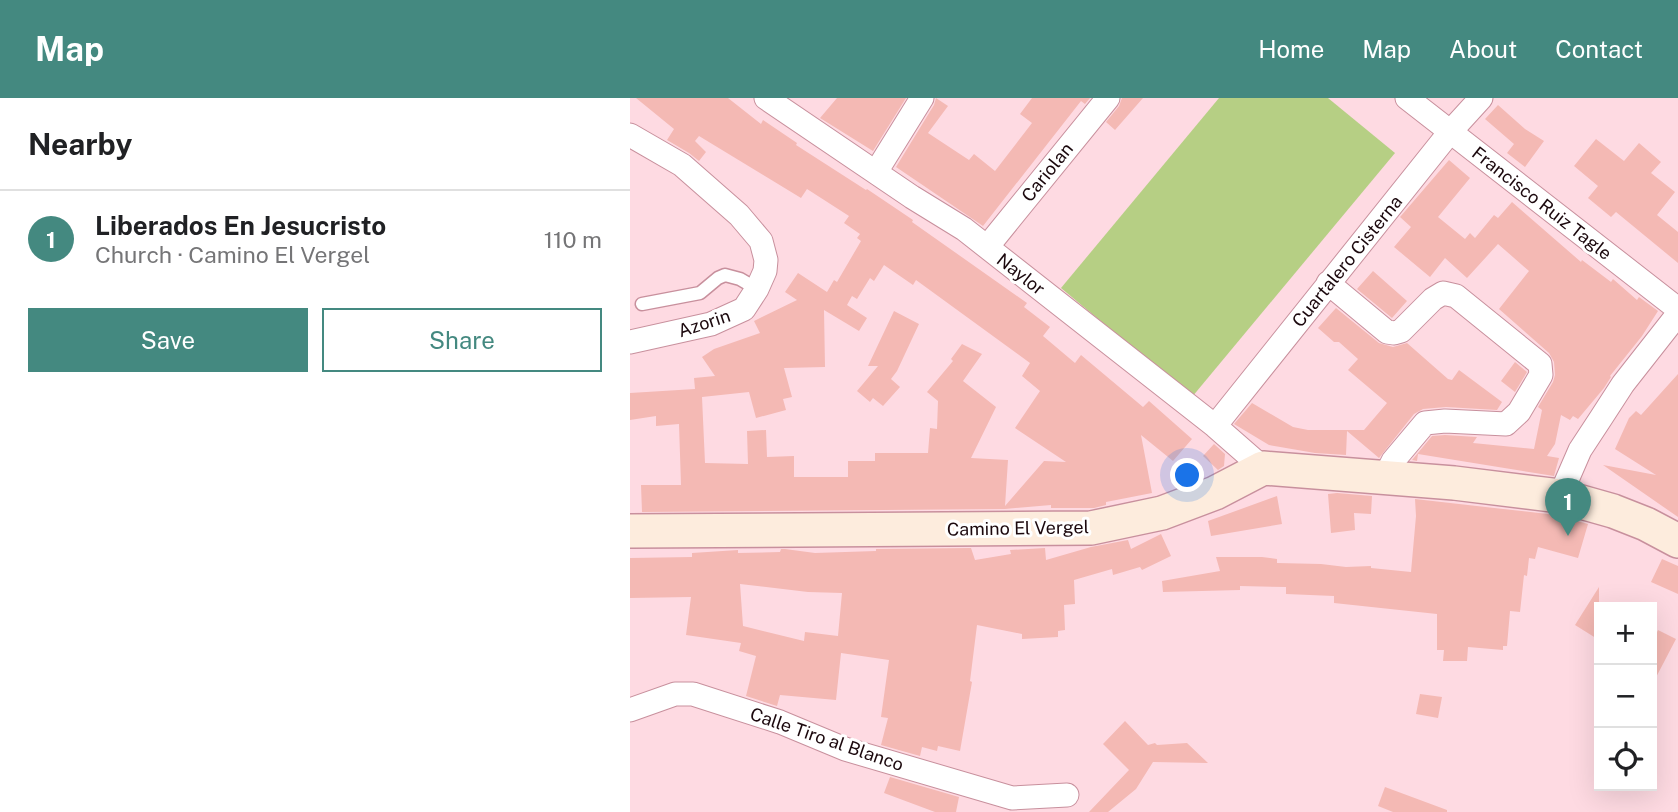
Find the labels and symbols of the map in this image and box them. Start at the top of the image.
street label: Cariolan [1017,138,1077,206]
street label: Francisco Ruiz Tagle [1468,142,1616,264]
street label: Cuartalero Cisterna [1288,191,1406,331]
street label: Naylor [993,249,1049,299]
street label: Azorin [675,305,733,341]
your location [1170,458,1204,492]
pin: 1 [1545,478,1591,536]
street label: Camino El Vergel [947,516,1089,540]
street label: Calle Tiro al Blanco [748,703,906,775]

